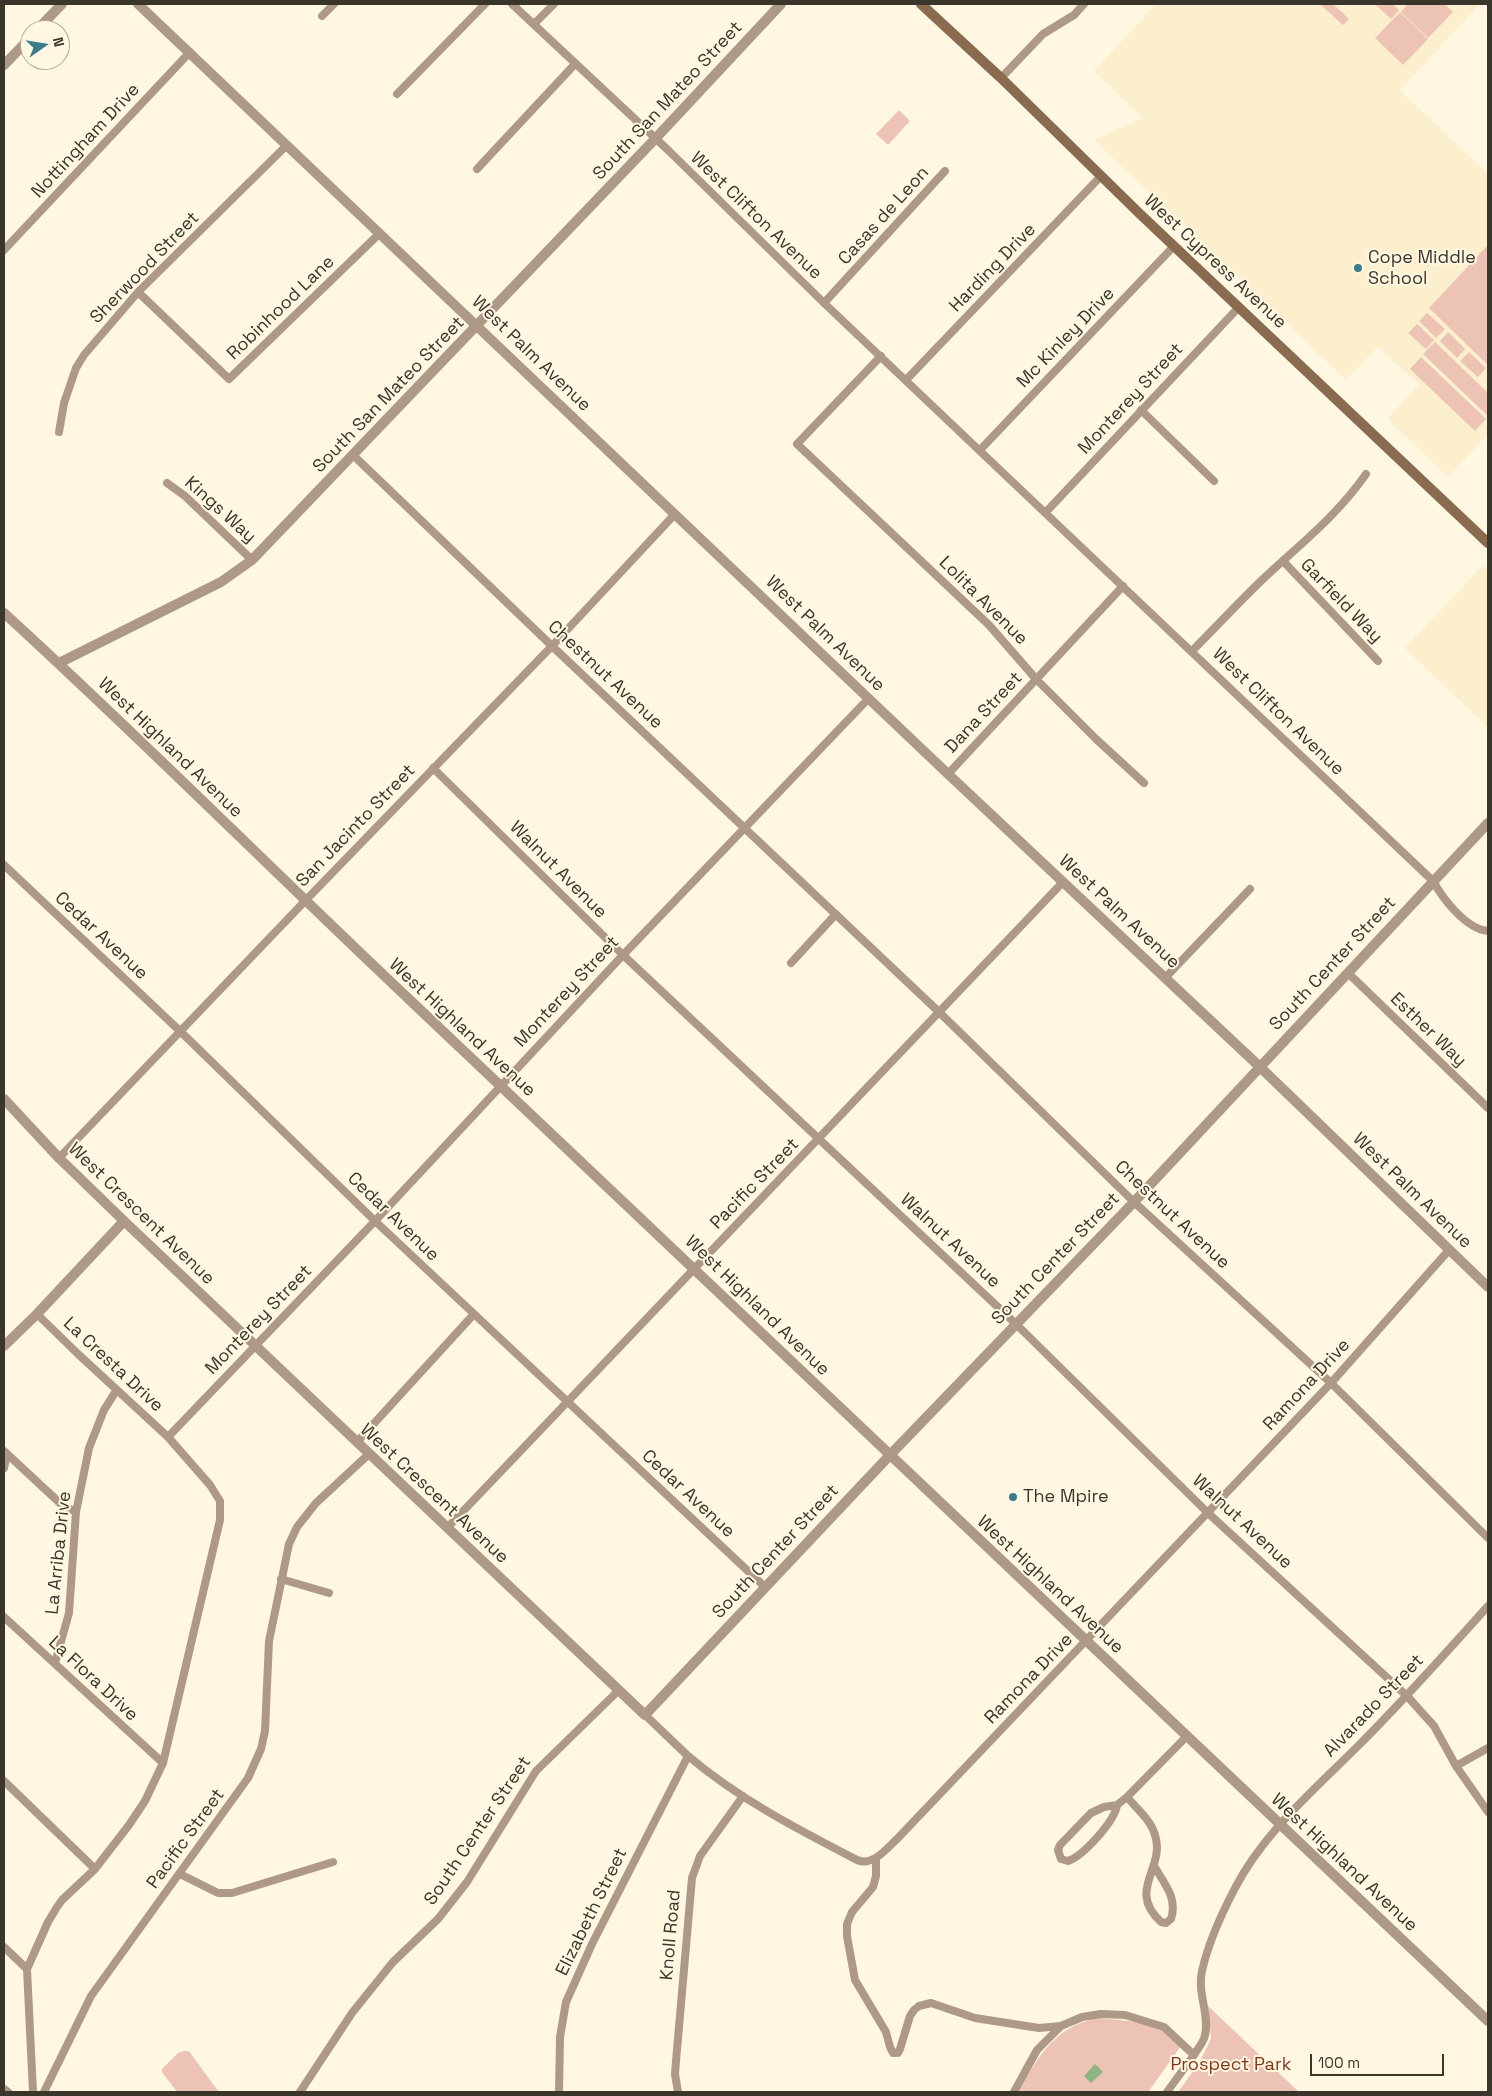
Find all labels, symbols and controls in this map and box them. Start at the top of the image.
street label: South San Mateo Street [589,17,747,185]
north arrow [20,20,70,70]
text: N [49,35,68,48]
street label: Nottingham Drive [27,79,145,203]
street label: West Clifton Avenue [686,148,826,284]
street label: Casas de Leon [834,162,934,270]
street label: West Cypress Avenue [1139,190,1291,334]
street label: Sherwood Street [86,208,204,328]
street label: Harding Drive [945,219,1041,317]
place label: Cope Middle School [1368,247,1476,290]
street label: Robinhood Lane [223,251,339,365]
marker: Cope Middle School [1352,262,1364,274]
street label: Mc Kinley Drive [1013,283,1119,393]
street label: West Palm Avenue [467,292,595,416]
street label: South San Mateo Street [309,312,469,478]
street label: Monterey Street [1074,339,1188,459]
street label: Kings Way [180,472,260,548]
street label: Lolita Avenue [934,552,1032,650]
street label: Garfield Way [1295,554,1387,648]
street label: West Palm Avenue [761,572,889,696]
street label: Chestnut Avenue [543,616,667,734]
street label: West Clifton Avenue [1208,644,1348,780]
street label: Dana Street [941,668,1027,758]
street label: West Highland Avenue [93,673,247,823]
street label: San Jacinto Street [292,760,420,892]
street label: Walnut Avenue [505,817,611,923]
street label: West Palm Avenue [1054,850,1184,974]
street label: Cedar Avenue [50,887,152,985]
street label: South Center Street [1265,893,1401,1035]
street label: Monterey Street [510,932,624,1052]
street label: West Highland Avenue [384,954,540,1102]
street label: Esther Way [1385,988,1471,1072]
street label: West Palm Avenue [1348,1129,1476,1253]
street label: Pacific Street [706,1134,804,1234]
street label: West Crescent Avenue [63,1138,219,1290]
street label: Chestnut Avenue [1110,1156,1234,1274]
street label: Cedar Avenue [343,1168,443,1266]
street label: Walnut Avenue [896,1189,1004,1293]
street label: South Center Street [987,1189,1125,1329]
street label: West Highland Avenue [680,1231,834,1381]
street label: Monterey Street [201,1261,317,1379]
street label: La Cresta Drive [58,1313,168,1417]
street label: Ramona Drive [1259,1335,1355,1435]
street label: West Crescent Avenue [355,1420,513,1568]
street label: Cedar Avenue [637,1445,739,1543]
street label: Walnut Avenue [1188,1470,1296,1574]
street label: South Center Street [708,1481,844,1623]
place label: The Mpire [1023,1486,1109,1508]
street label: La Arriba Drive [42,1490,76,1616]
marker: The Mpire [1007,1491,1019,1503]
street label: West Highland Avenue [972,1511,1128,1659]
street label: Ramona Drive [980,1629,1078,1729]
street label: La Flora Drive [44,1632,142,1726]
street label: Alvarado Street [1320,1650,1428,1762]
street label: South Center Street [420,1752,536,1910]
street label: Pacific Street [143,1785,229,1893]
street label: West Highland Avenue [1266,1789,1422,1937]
street label: Elizabeth Street [552,1845,632,1979]
street label: Knoll Road [656,1889,686,1981]
scale bar [1312,2044,1446,2076]
text: 100 m [1318,2053,1360,2072]
park label: Prospect Park [1171,2054,1291,2076]

